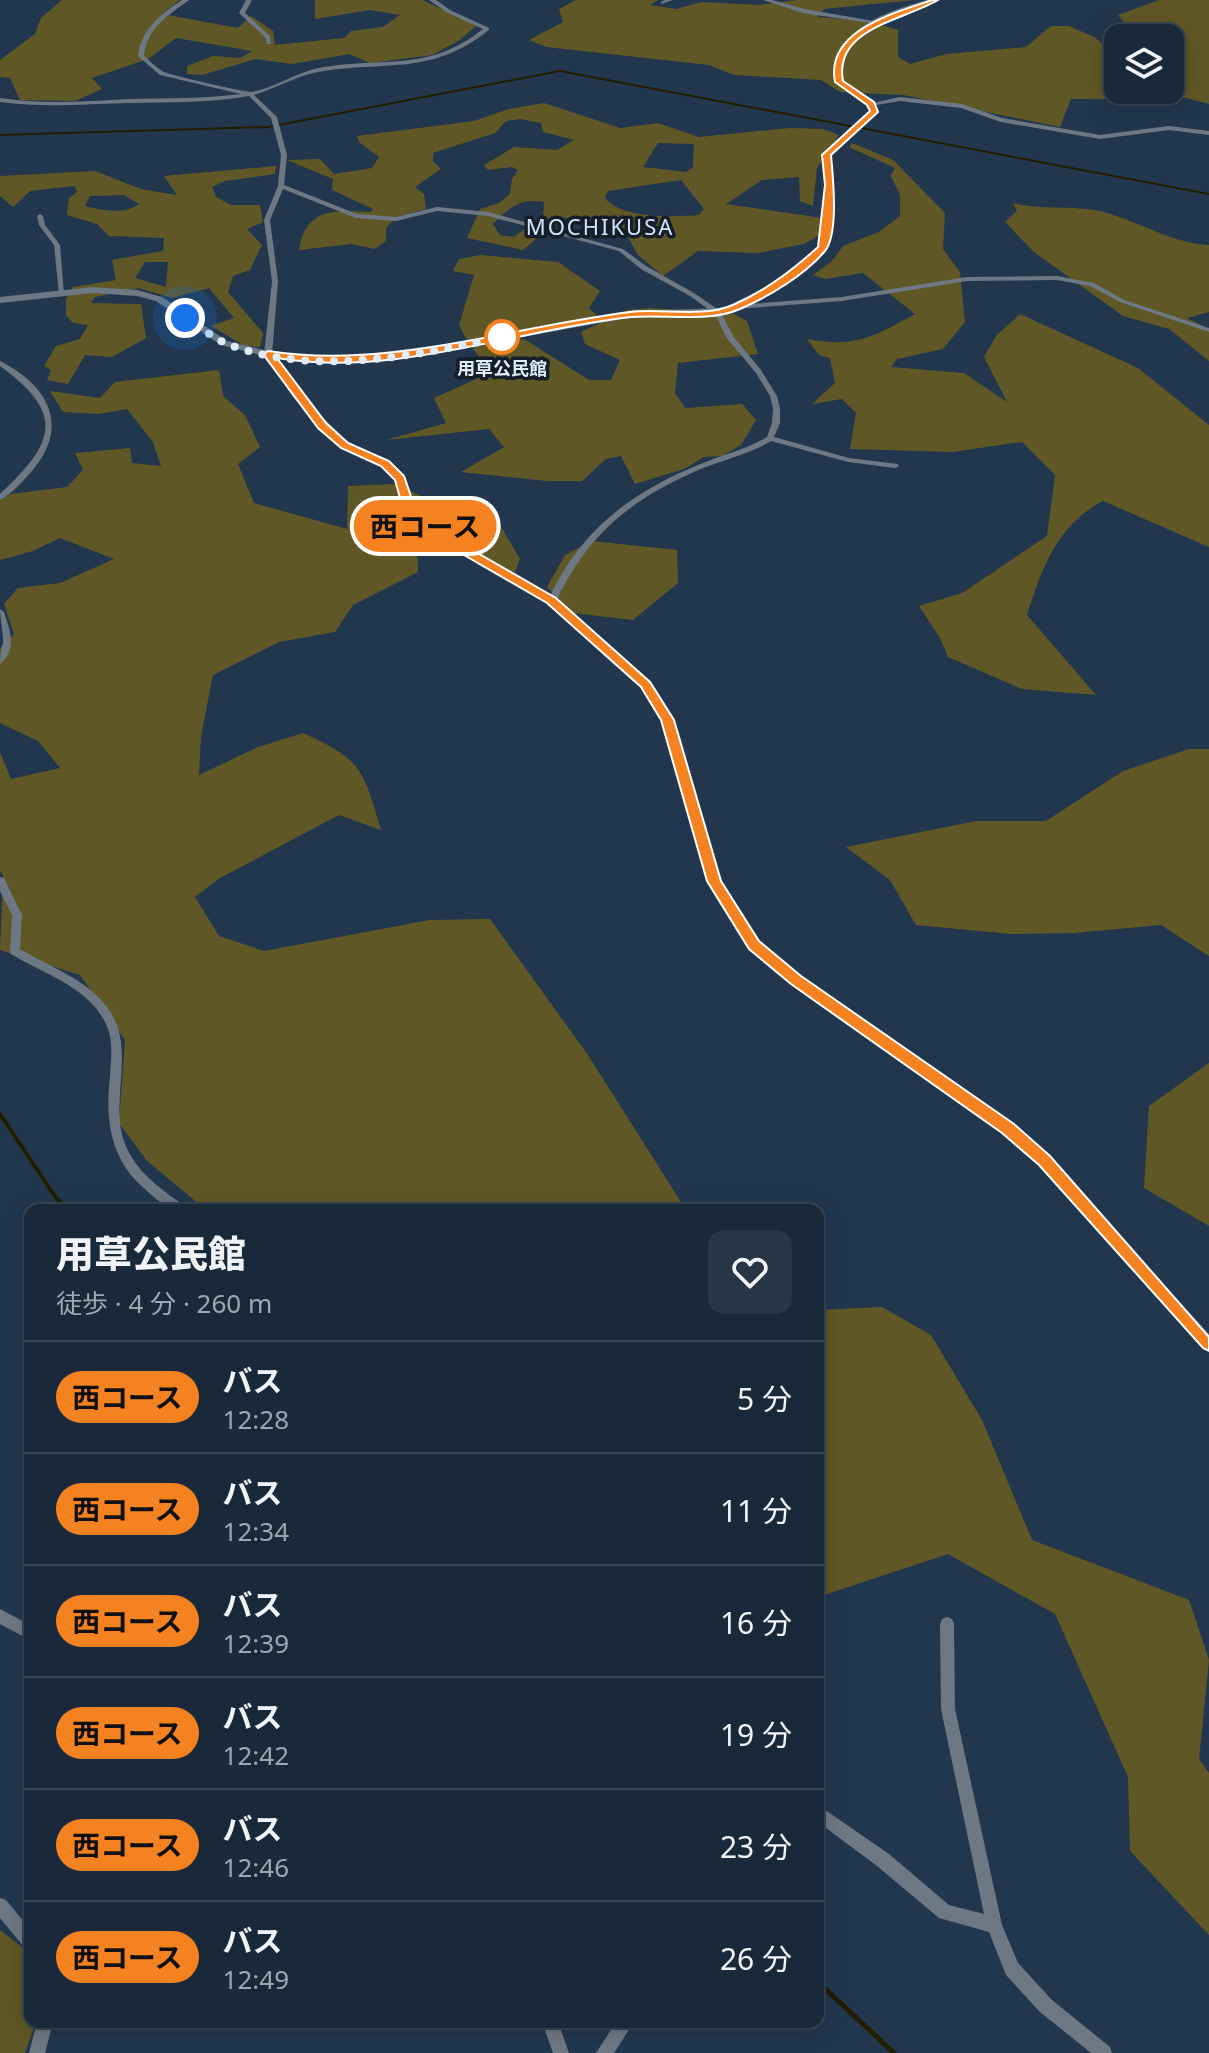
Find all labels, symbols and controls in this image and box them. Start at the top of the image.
map controls [1104,24,1184,104]
button: layers [1104,24,1184,104]
district label: MOCHIKUSA [526,211,674,241]
your location [165,298,205,338]
marker: 用草公民館 [485,320,519,354]
place label: 用草公民館 [457,356,547,380]
line badge: 西コース [369,500,481,552]
text: 西コース [370,507,480,545]
text: 用草公民館 [56,1227,246,1279]
button: heart [708,1230,792,1314]
text: 徒歩 · 4 分 · 260 m [56,1285,272,1321]
text: バス [223,1360,283,1401]
text: 西コース [72,1378,183,1416]
text: 5 分 [737,1378,792,1419]
text: 12:28 [223,1401,289,1437]
text: バス [223,1472,283,1513]
text: 西コース [72,1490,183,1528]
text: 11 分 [720,1490,792,1531]
text: 12:34 [223,1513,289,1549]
text: バス [223,1584,283,1625]
text: 西コース [72,1602,183,1640]
text: 16 分 [720,1602,792,1643]
text: 12:39 [223,1625,289,1661]
text: バス [223,1696,283,1737]
text: 西コース [72,1714,183,1752]
text: 19 分 [720,1714,792,1755]
text: 12:42 [223,1737,289,1773]
text: バス [223,1808,283,1849]
text: 西コース [72,1826,183,1864]
text: 23 分 [720,1826,792,1867]
text: 12:46 [223,1849,289,1885]
text: バス [223,1920,283,1961]
text: 西コース [72,1938,183,1976]
text: 26 分 [720,1938,792,1979]
text: 12:49 [223,1961,289,1997]

